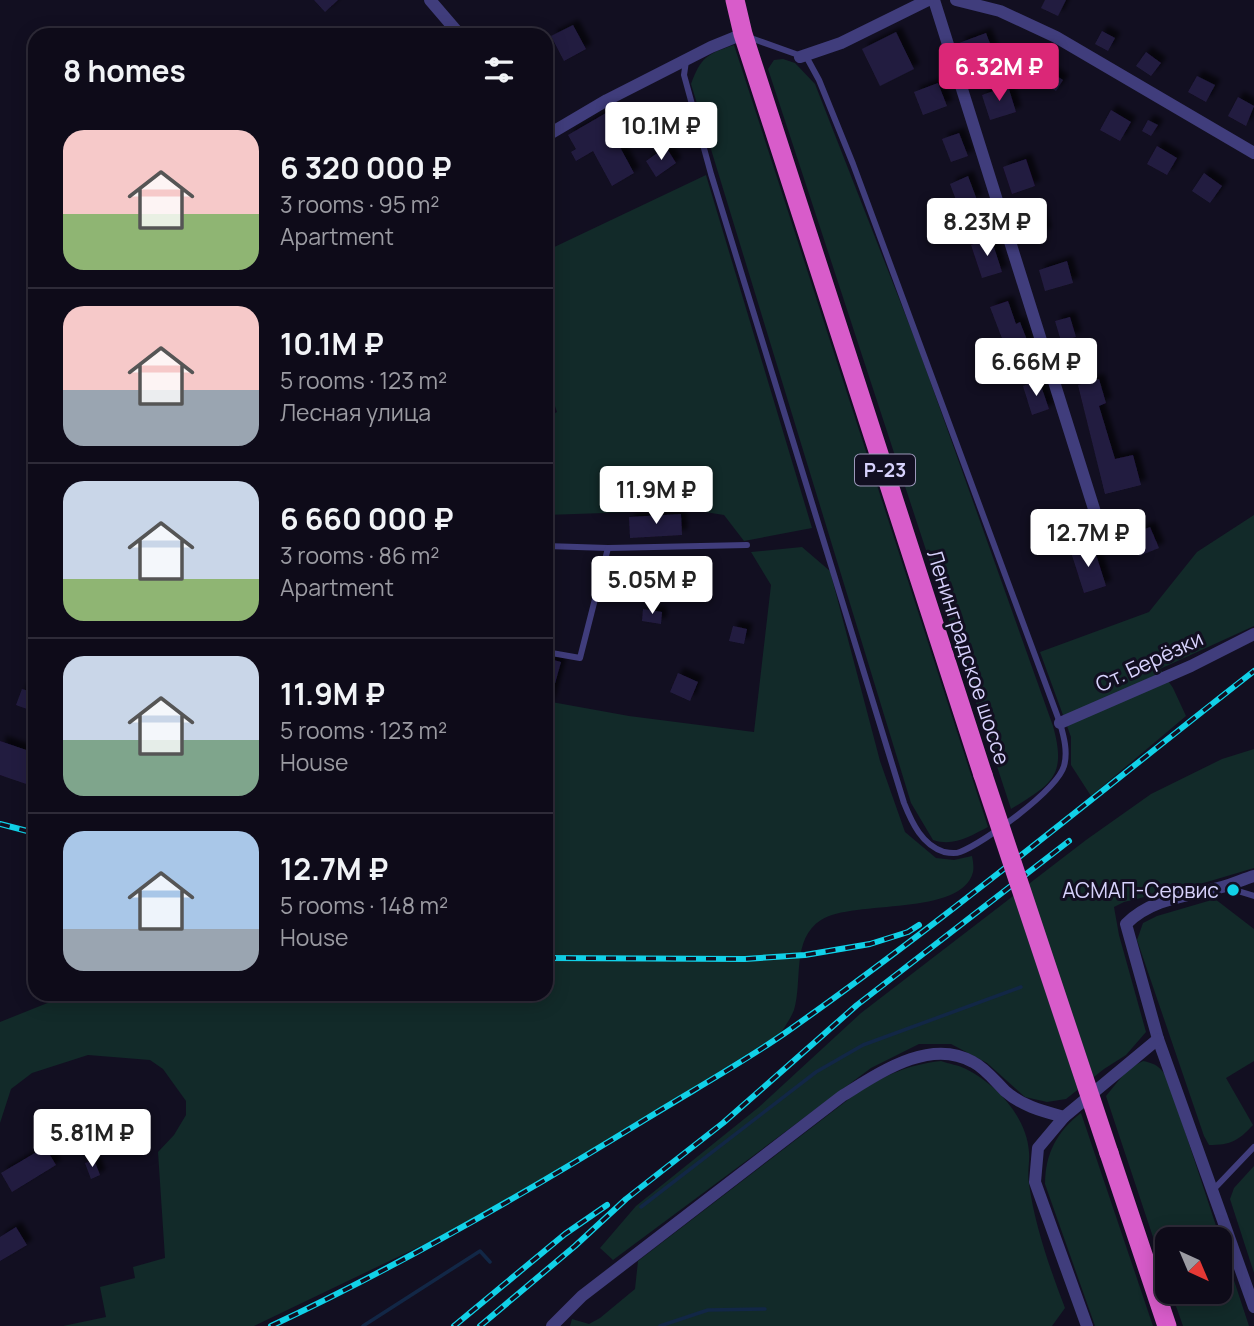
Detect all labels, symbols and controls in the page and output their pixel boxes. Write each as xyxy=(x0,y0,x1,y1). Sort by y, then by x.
pin: 6.32M ₽ xyxy=(934,43,1064,103)
text: 8 homes xyxy=(63,50,186,91)
text: 6.32M ₽ xyxy=(955,50,1043,82)
icon: filters xyxy=(480,51,518,89)
pin: 10.1M ₽ xyxy=(596,102,726,162)
text: 10.1M ₽ xyxy=(621,109,701,141)
text: 6 320 000 ₽ xyxy=(280,147,451,188)
icon: home xyxy=(119,158,203,242)
text: 3 rooms · 95 m² xyxy=(280,188,439,220)
pin: 8.23M ₽ xyxy=(922,198,1052,258)
text: 8.23M ₽ xyxy=(943,205,1031,237)
text: Apartment xyxy=(280,220,394,252)
text: 10.1M ₽ xyxy=(280,323,384,364)
icon: home xyxy=(119,334,203,418)
pin: 6.66M ₽ xyxy=(971,338,1101,398)
text: 6.66M ₽ xyxy=(991,345,1081,377)
text: 5 rooms · 123 m² xyxy=(280,364,447,396)
text: Лесная улица xyxy=(280,396,431,428)
road number: Р-23 xyxy=(855,454,915,485)
pin: 11.9M ₽ xyxy=(591,466,721,526)
text: 11.9M ₽ xyxy=(616,473,696,505)
text: 6 660 000 ₽ xyxy=(280,498,453,539)
icon: home xyxy=(119,509,203,593)
pin: 12.7M ₽ xyxy=(1023,510,1153,569)
text: 12.7M ₽ xyxy=(1046,516,1130,548)
text: 3 rooms · 86 m² xyxy=(280,539,440,571)
street label: Ленинградское шоссе xyxy=(921,546,1017,768)
pin: 5.05M ₽ xyxy=(587,556,717,616)
text: 5.05M ₽ xyxy=(607,563,697,595)
text: Apartment xyxy=(280,571,394,603)
street label: Ст. Берёзки xyxy=(1091,624,1207,698)
text: 11.9M ₽ xyxy=(280,673,385,714)
icon: home xyxy=(119,684,203,768)
text: 5 rooms · 123 m² xyxy=(280,714,447,746)
text: House xyxy=(280,746,349,778)
text: 12.7M ₽ xyxy=(280,848,388,889)
icon: home xyxy=(119,859,203,943)
place label: АСМАП-Сервис xyxy=(1062,876,1219,904)
marker: АСМАП-Сервис xyxy=(1225,882,1241,898)
text: 5 rooms · 148 m² xyxy=(280,889,448,921)
text: House xyxy=(280,921,349,953)
pin: 5.81M ₽ xyxy=(27,1110,157,1169)
text: 5.81M ₽ xyxy=(50,1116,134,1148)
north arrow xyxy=(1155,1227,1232,1304)
map controls xyxy=(1155,1227,1232,1304)

